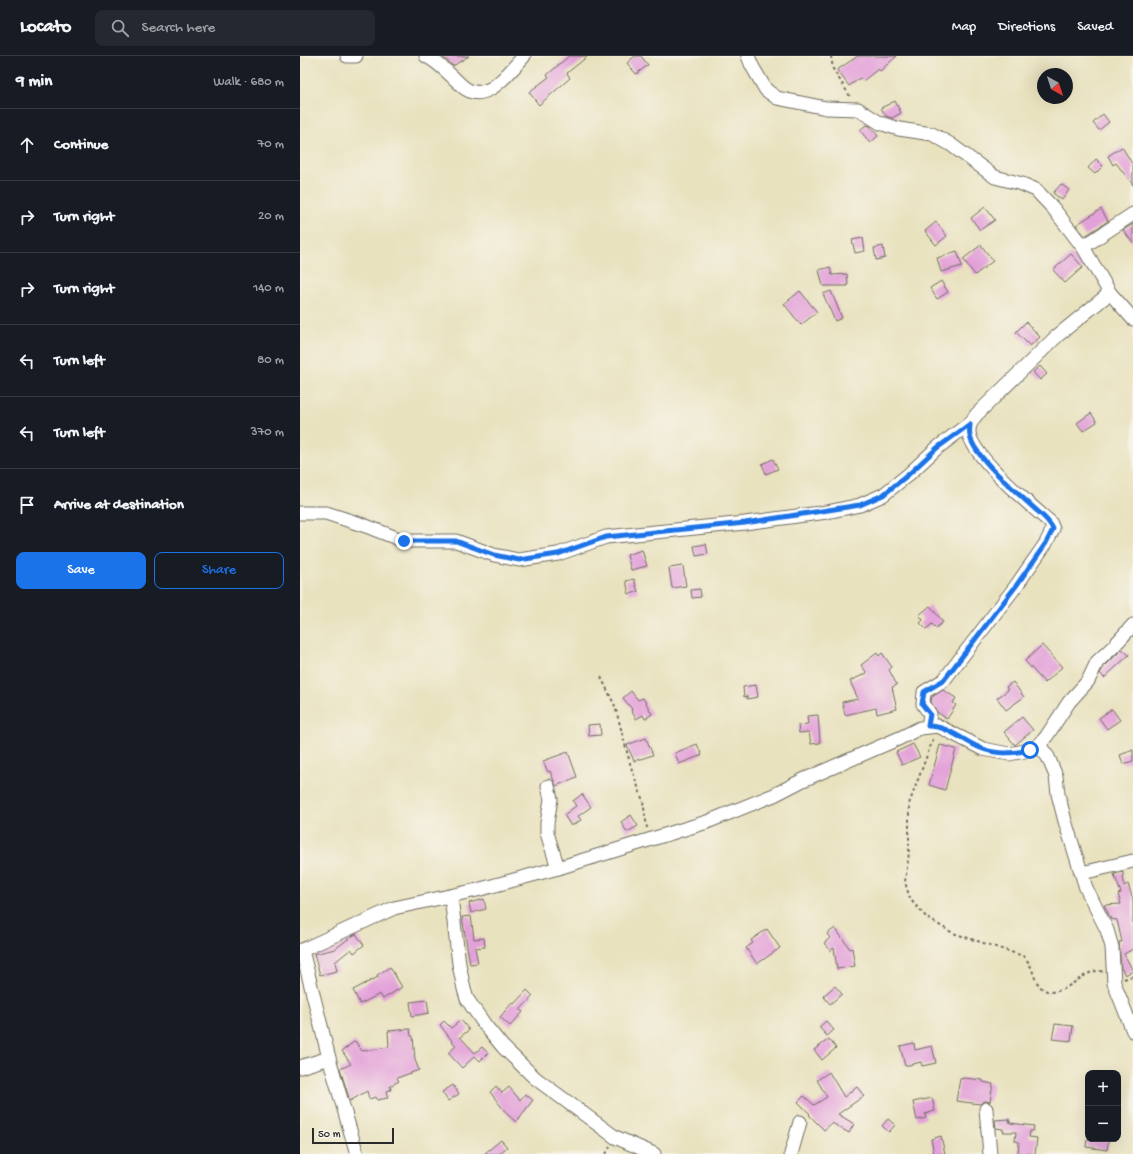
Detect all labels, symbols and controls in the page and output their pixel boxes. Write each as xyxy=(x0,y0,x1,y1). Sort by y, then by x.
search box xyxy=(95,10,375,46)
text: Locato xyxy=(20,16,71,39)
icon: search xyxy=(109,17,131,39)
text: Search here xyxy=(141,19,215,37)
text: Map xyxy=(952,19,976,36)
text: Directions xyxy=(998,19,1055,36)
text: Saved xyxy=(1077,19,1113,36)
north arrow xyxy=(1037,68,1073,104)
text: 9 min xyxy=(16,72,52,92)
text: Walk · 680 m xyxy=(213,75,284,90)
icon: ahead xyxy=(16,134,38,156)
text: Continue xyxy=(54,136,108,154)
text: 70 m xyxy=(258,137,284,152)
icon: right xyxy=(16,206,38,228)
text: Turn right xyxy=(54,208,114,226)
text: 20 m xyxy=(258,209,284,224)
icon: right xyxy=(16,278,38,300)
text: Turn right xyxy=(54,280,114,298)
text: 140 m xyxy=(253,281,284,296)
icon: left xyxy=(16,350,38,372)
text: Turn left xyxy=(54,352,105,370)
text: 80 m xyxy=(257,353,284,368)
icon: left xyxy=(16,422,38,444)
text: Turn left xyxy=(54,424,105,442)
text: 370 m xyxy=(251,425,284,440)
icon: arrive xyxy=(16,494,38,516)
text: Arrive at destination xyxy=(54,496,184,514)
route end xyxy=(395,532,413,550)
button: Save xyxy=(16,552,146,589)
button: Share xyxy=(154,552,284,589)
route start xyxy=(1021,741,1039,759)
map controls xyxy=(1085,1070,1121,1142)
button: + xyxy=(1085,1070,1121,1106)
button: − xyxy=(1085,1106,1121,1142)
scale bar xyxy=(312,1126,394,1145)
text: 50 m xyxy=(318,1129,340,1141)

